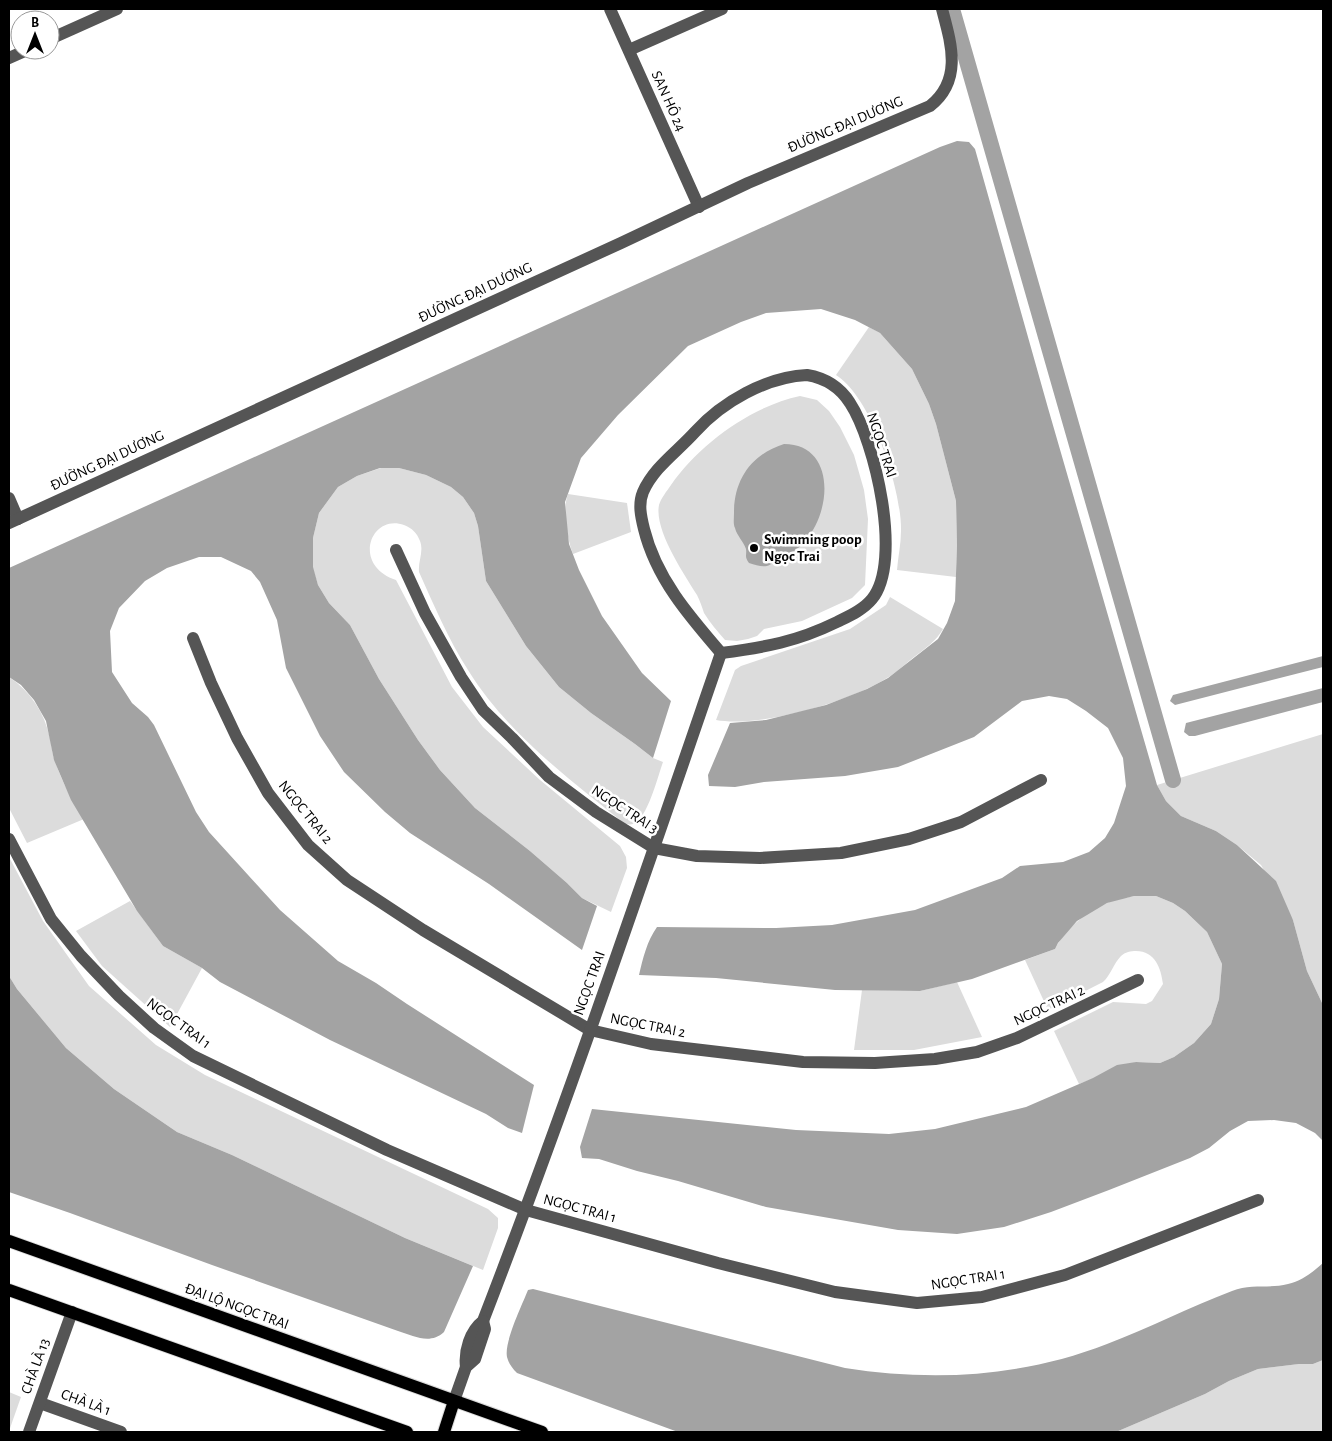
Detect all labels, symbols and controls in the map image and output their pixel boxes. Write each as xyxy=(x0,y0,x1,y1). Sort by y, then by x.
north arrow xyxy=(10,10,60,60)
text: B xyxy=(31,16,39,30)
street label: SAN HÔ 24 xyxy=(649,68,689,134)
street label: ĐƯỜNG ĐẠI DƯƠNG xyxy=(784,92,905,156)
street label: ĐƯỜNG ĐẠI DƯƠNG xyxy=(415,258,535,325)
street label: NGỌC TRAI xyxy=(864,411,899,479)
street label: ĐƯỜNG ĐẠI DƯƠNG xyxy=(47,426,167,493)
place label: Swimming poop Ngọc Trai xyxy=(764,532,862,564)
marker: Swimming poop Ngọc Trai xyxy=(748,542,760,554)
street label: NGỌC TRAI 2 xyxy=(276,778,336,847)
street label: NGỌC TRAI 3 xyxy=(589,782,661,836)
street label: NGỌC TRAI xyxy=(571,949,608,1017)
street label: NGỌC TRAI 2 xyxy=(1011,982,1087,1028)
street label: NGỌC TRAI 1 xyxy=(144,995,213,1051)
street label: NGỌC TRAI 2 xyxy=(609,1011,687,1040)
street label: NGỌC TRAI 1 xyxy=(542,1192,618,1225)
street label: NGỌC TRAI 1 xyxy=(930,1266,1006,1293)
street label: ĐẠI LỘ NGỌC TRAI xyxy=(183,1280,291,1332)
street label: CHÀ LÀ 13 xyxy=(17,1336,52,1396)
street label: CHÀ LÀ 1 xyxy=(59,1385,113,1418)

